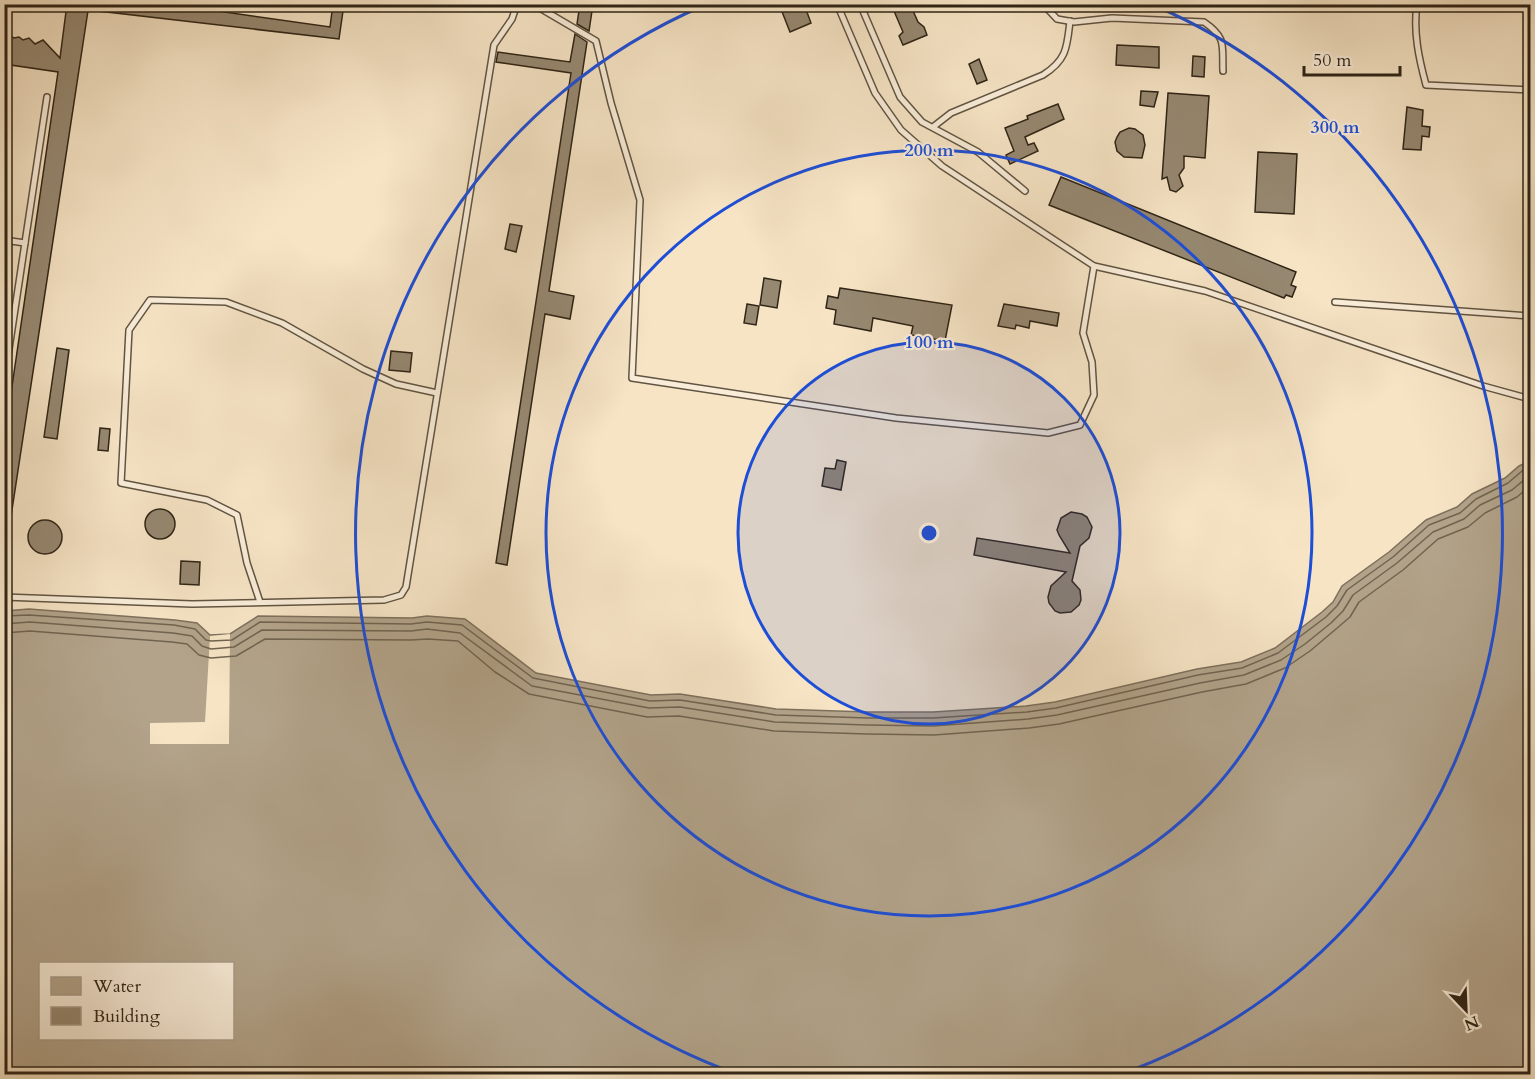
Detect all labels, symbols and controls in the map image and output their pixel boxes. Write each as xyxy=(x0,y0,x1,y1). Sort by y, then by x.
scale bar xyxy=(1304,39,1400,77)
text: 50 m xyxy=(1313,48,1352,73)
text: 300 m xyxy=(1310,115,1360,140)
text: 200 m xyxy=(904,138,954,163)
text: 100 m xyxy=(904,330,954,355)
centre of rings xyxy=(919,523,939,543)
legend xyxy=(39,962,234,1040)
text: Water xyxy=(92,974,142,999)
north arrow xyxy=(1436,980,1496,1040)
text: Building xyxy=(93,1004,161,1029)
text: N xyxy=(1461,1010,1482,1036)

